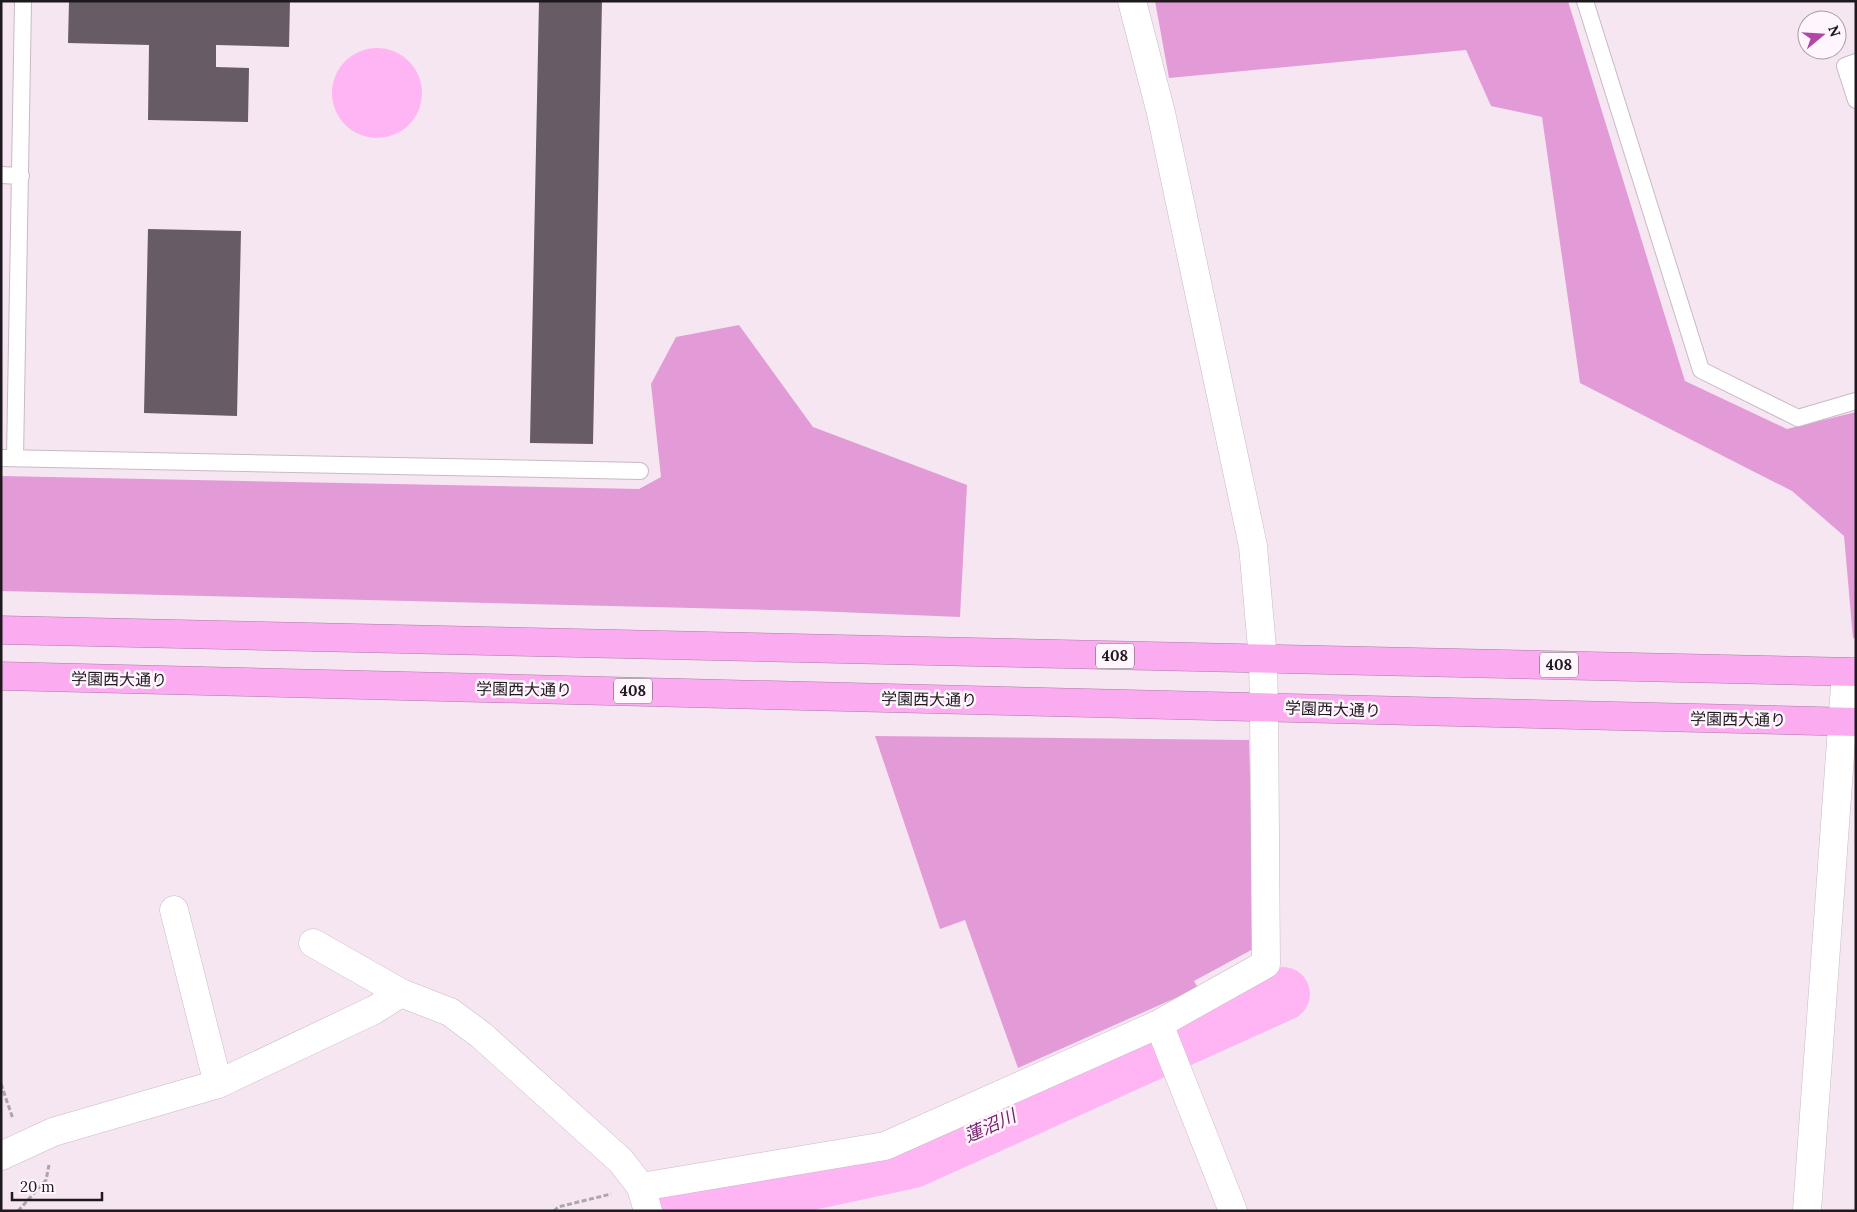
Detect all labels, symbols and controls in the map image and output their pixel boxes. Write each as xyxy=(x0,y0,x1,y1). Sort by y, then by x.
north arrow xyxy=(1797,10,1847,60)
text: N xyxy=(1824,23,1845,39)
road number: 408 xyxy=(1096,644,1134,668)
road number: 408 xyxy=(1540,652,1578,678)
street label: 学園西大通り xyxy=(71,668,167,690)
street label: 学園西大通り xyxy=(476,678,572,700)
road number: 408 xyxy=(614,678,652,704)
street label: 学園西大通り xyxy=(881,688,977,710)
street label: 学園西大通り xyxy=(1285,697,1381,721)
street label: 学園西大通り xyxy=(1690,708,1786,730)
water label: 蓮沼川 xyxy=(960,1103,1021,1147)
scale bar xyxy=(12,1170,102,1202)
text: 20 m xyxy=(20,1177,55,1196)

